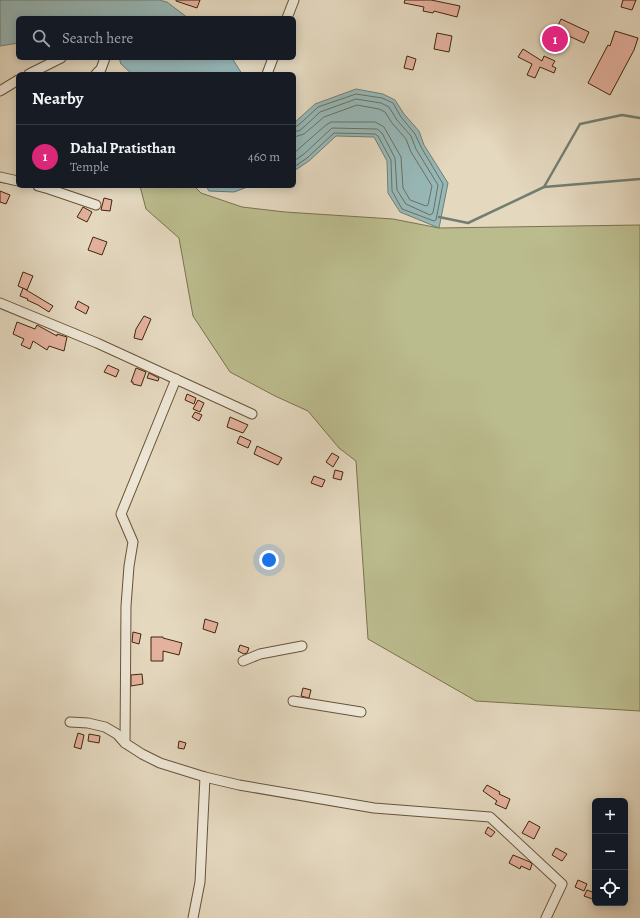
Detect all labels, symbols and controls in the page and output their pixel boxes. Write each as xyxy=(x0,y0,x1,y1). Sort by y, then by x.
search box xyxy=(16,16,296,60)
pin: 1 xyxy=(542,24,568,54)
icon: search xyxy=(30,27,52,49)
text: Search here xyxy=(62,28,133,48)
text: Nearby xyxy=(32,87,83,110)
text: Dahal Pratisthan xyxy=(70,138,176,158)
text: 1 xyxy=(43,148,47,165)
text: 460 m xyxy=(248,148,280,165)
text: Temple xyxy=(70,158,109,175)
your location xyxy=(259,550,279,570)
map controls xyxy=(592,798,628,906)
button: + xyxy=(592,798,628,834)
button: − xyxy=(592,834,628,870)
button: locate xyxy=(592,870,628,906)

